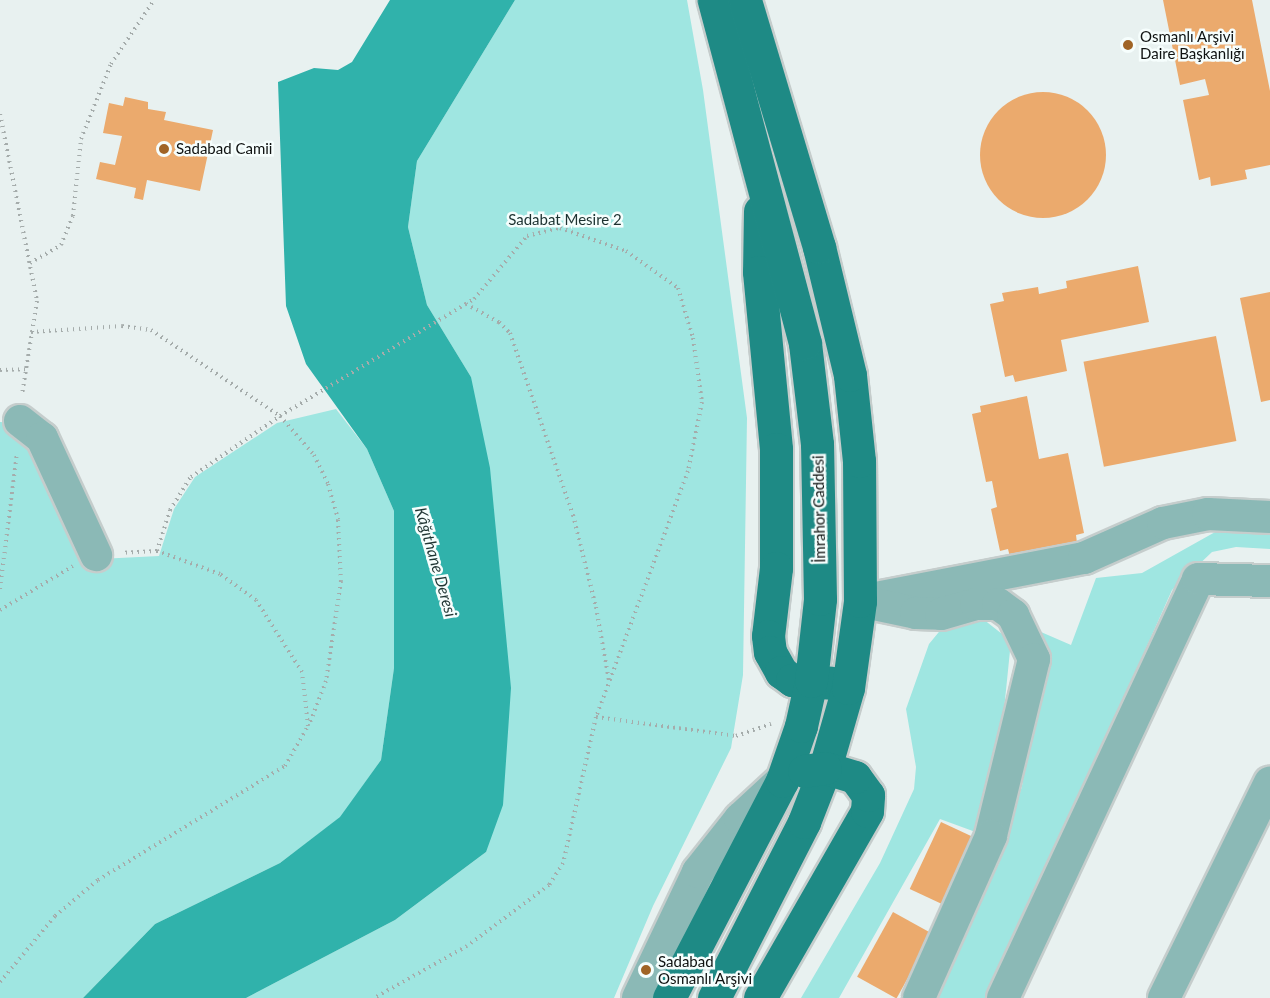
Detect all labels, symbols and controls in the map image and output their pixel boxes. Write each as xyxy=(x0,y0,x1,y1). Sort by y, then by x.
place label: Osmanlı Arşivi Daire Başkanlığı xyxy=(1140,27,1245,62)
marker: Osmanlı Arşivi Daire Başkanlığı xyxy=(1121,38,1135,52)
place label: Sadabad Camii xyxy=(176,140,272,158)
marker: Sadabad Camii xyxy=(157,142,171,156)
park label: Sadabat Mesire 2 xyxy=(508,211,622,229)
street label: İmrahor Caddesi xyxy=(809,455,829,563)
water label: Kâğıthane Deresi xyxy=(411,505,461,619)
place label: Sadabad Osmanlı Arşivi xyxy=(658,952,753,987)
marker: Sadabad Osmanlı Arşivi xyxy=(639,963,653,977)

